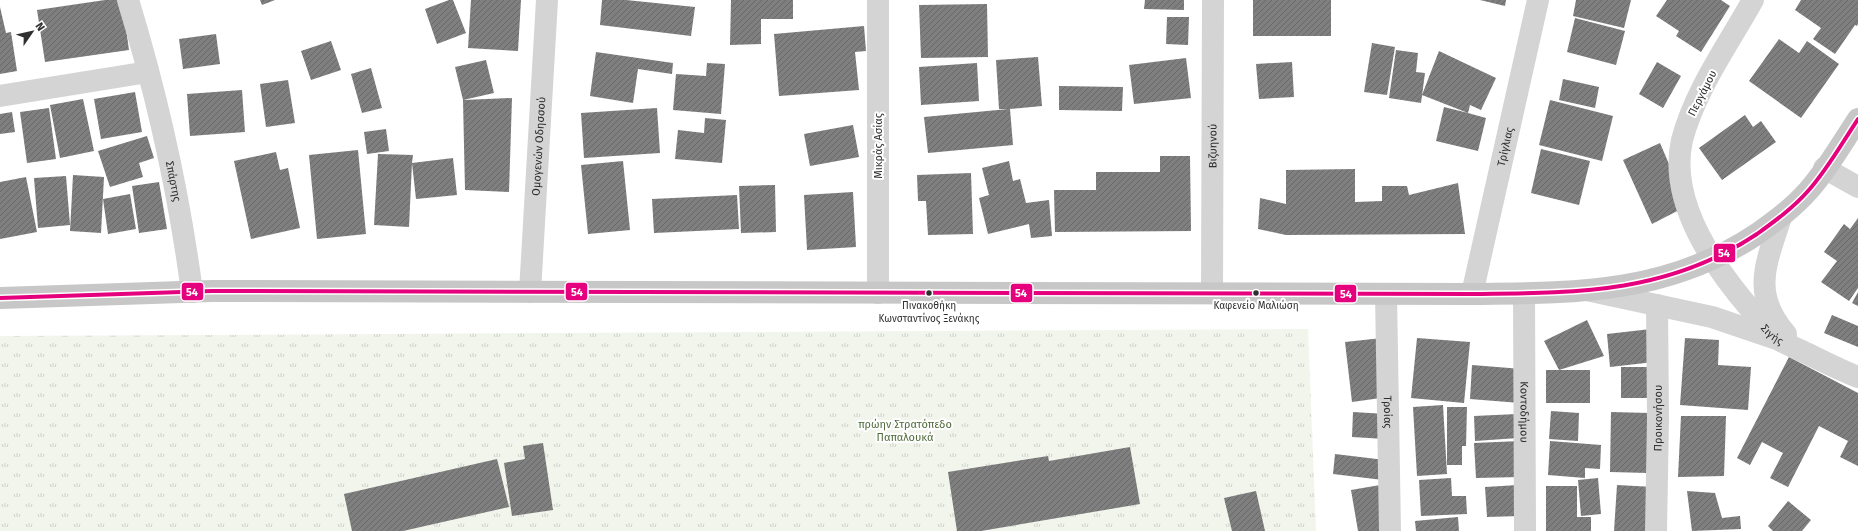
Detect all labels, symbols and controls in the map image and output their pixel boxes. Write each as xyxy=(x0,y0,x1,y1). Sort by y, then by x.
north arrow xyxy=(12,12,52,52)
text: N xyxy=(32,20,47,33)
street label: Περγάμου xyxy=(1685,68,1720,118)
street label: Ομογενών Οδησσού xyxy=(530,96,548,196)
street label: Μικράς Ασίας xyxy=(872,113,885,179)
street label: Βιζυηνού xyxy=(1206,124,1220,168)
street label: Τρίγλιας xyxy=(1495,126,1516,168)
street label: Σπάρτης xyxy=(163,160,183,203)
line badge: 54 xyxy=(1713,243,1736,263)
text: 54 xyxy=(1718,247,1730,260)
line badge: 54 xyxy=(181,282,204,301)
line badge: 54 xyxy=(565,282,588,301)
line badge: 54 xyxy=(1010,283,1033,303)
line badge: 54 xyxy=(1334,284,1357,303)
text: 54 xyxy=(186,286,198,299)
text: 54 xyxy=(571,286,583,299)
text: 54 xyxy=(1015,287,1027,300)
marker: Πινακοθήκη Κωνσταντίνος Ξενάκης xyxy=(924,288,934,298)
marker: Καφενείο Μαλιώση xyxy=(1251,288,1261,298)
text: 54 xyxy=(1340,288,1352,301)
place label: Καφενείο Μαλιώση xyxy=(1213,299,1299,312)
place label: Πινακοθήκη Κωνσταντίνος Ξενάκης xyxy=(879,300,980,325)
street label: Σιγής xyxy=(1758,322,1785,348)
street label: Κοντοδήμου xyxy=(1517,381,1531,443)
street label: Προικονήσου xyxy=(1651,385,1665,451)
street label: Τροίας xyxy=(1381,396,1394,428)
park label: πρώην Στρατόπεδο Παπαλουκά xyxy=(858,418,952,444)

